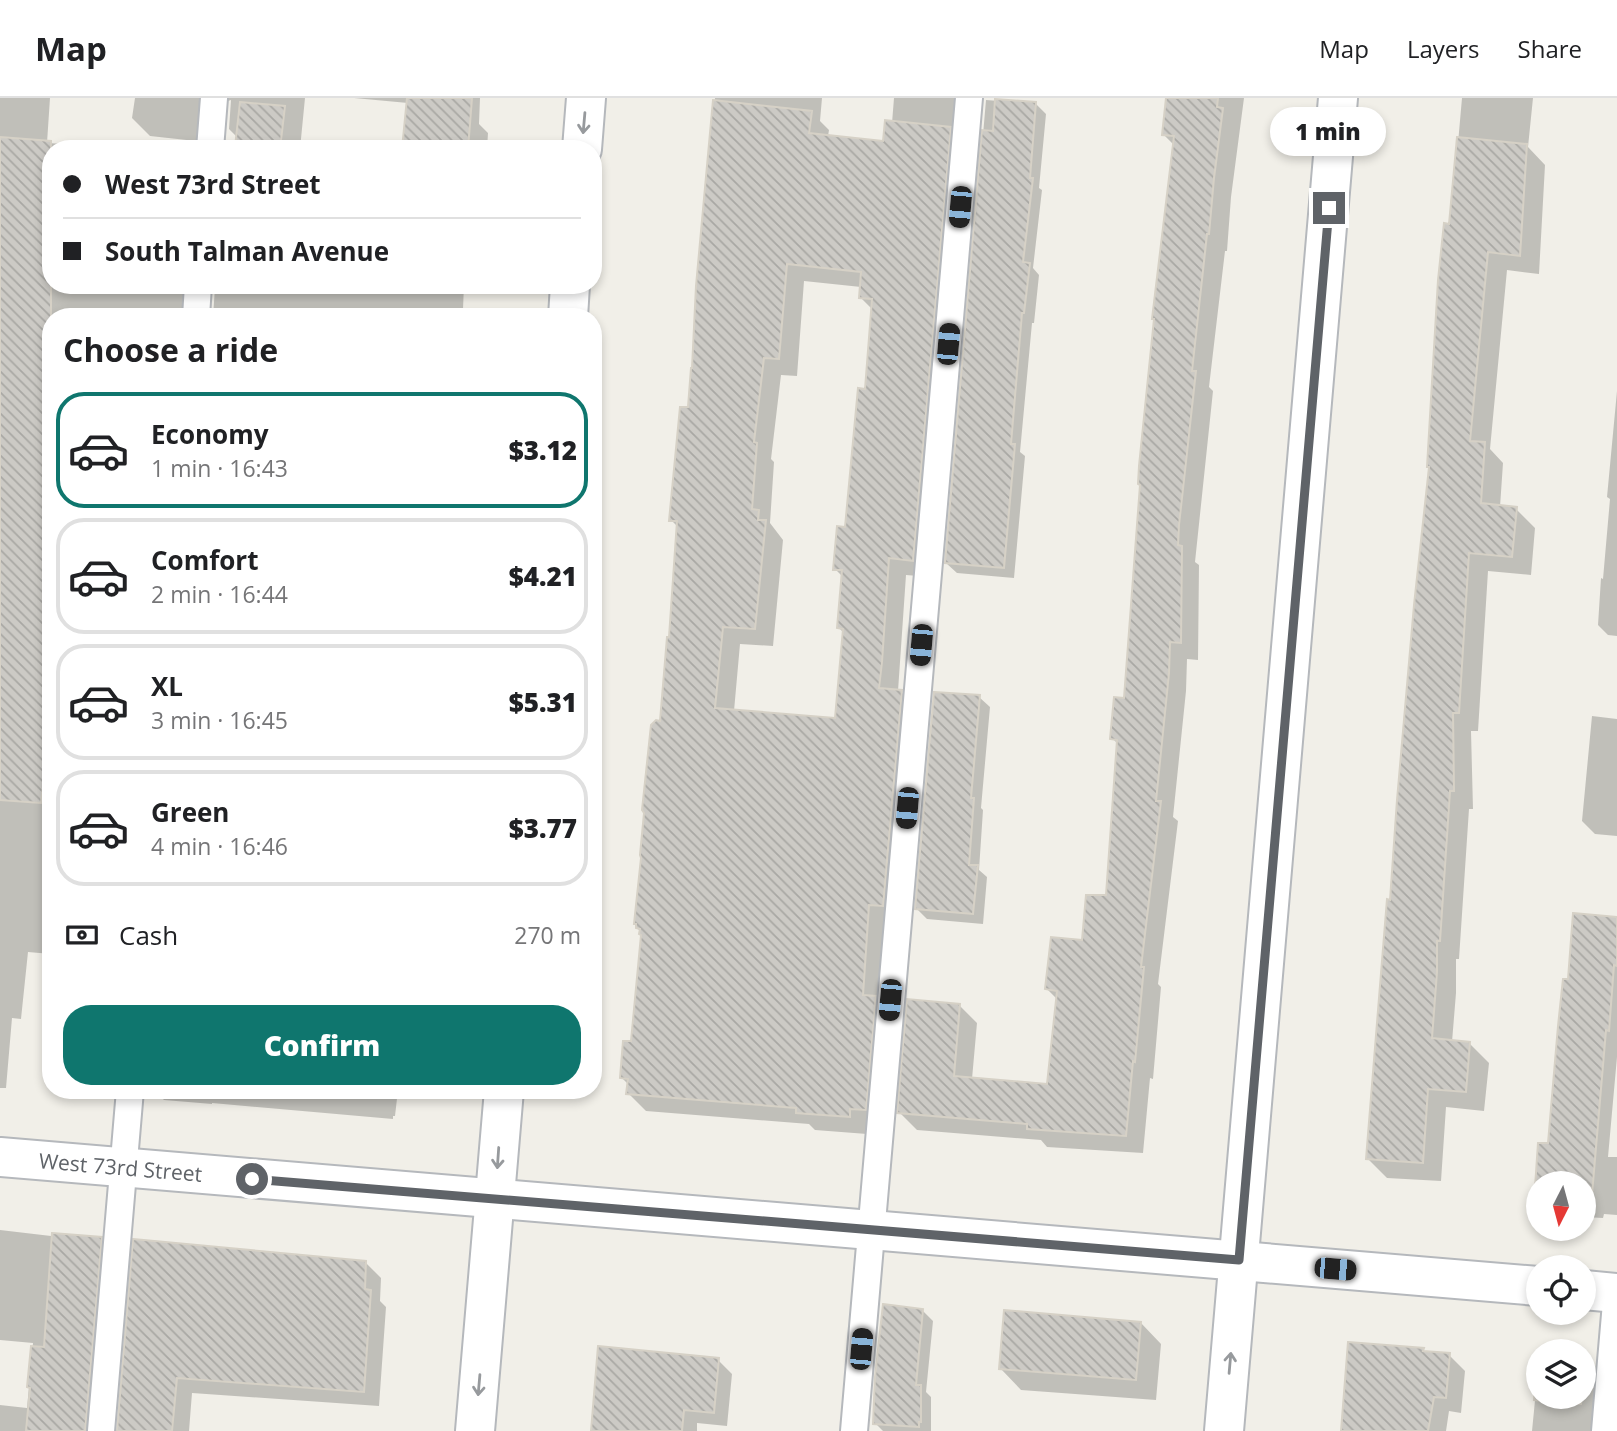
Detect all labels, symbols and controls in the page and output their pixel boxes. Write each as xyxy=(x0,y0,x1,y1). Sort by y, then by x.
text: Map xyxy=(35,26,107,71)
text: Map xyxy=(1319,32,1369,65)
text: Layers xyxy=(1407,32,1480,65)
text: Share xyxy=(1518,32,1582,65)
callout: 1 min xyxy=(1271,106,1387,155)
one-way arrow xyxy=(577,112,590,134)
text: 1 min xyxy=(1295,115,1361,147)
text: West 73rd Street xyxy=(105,166,321,202)
car xyxy=(948,185,973,229)
route end xyxy=(1313,192,1345,224)
text: South Talman Avenue xyxy=(105,233,389,269)
car xyxy=(936,322,961,366)
text: Choose a ride xyxy=(63,328,278,371)
text: Economy xyxy=(151,416,269,452)
icon: car xyxy=(67,419,130,482)
text: $3.12 xyxy=(509,432,577,468)
text: 1 min · 16:43 xyxy=(151,452,288,484)
text: Comfort xyxy=(151,542,258,578)
icon: car xyxy=(67,545,130,608)
text: $4.21 xyxy=(509,558,577,594)
text: 2 min · 16:44 xyxy=(151,578,288,610)
car xyxy=(909,623,934,667)
text: XL xyxy=(151,668,183,704)
icon: car xyxy=(67,671,130,734)
text: $5.31 xyxy=(509,684,577,720)
text: 3 min · 16:45 xyxy=(151,704,288,736)
car xyxy=(895,786,920,830)
text: Green xyxy=(151,794,229,830)
icon: car xyxy=(67,797,130,860)
text: $3.77 xyxy=(509,810,577,846)
text: 4 min · 16:46 xyxy=(151,830,288,862)
icon: cash xyxy=(63,916,101,954)
text: Cash xyxy=(119,917,178,953)
text: 270 m xyxy=(514,919,581,951)
car xyxy=(878,978,903,1022)
button: Confirm xyxy=(63,1005,581,1085)
street label: West 73rd Street xyxy=(38,1146,203,1188)
one-way arrow xyxy=(491,1146,504,1169)
route start xyxy=(236,1163,268,1195)
north arrow xyxy=(1526,1171,1596,1241)
map controls xyxy=(1526,1171,1596,1409)
button: locate xyxy=(1526,1255,1596,1325)
car xyxy=(1314,1257,1357,1281)
car xyxy=(849,1327,874,1371)
button: layers xyxy=(1526,1339,1596,1409)
one-way arrow xyxy=(1224,1352,1237,1375)
one-way arrow xyxy=(472,1373,485,1396)

